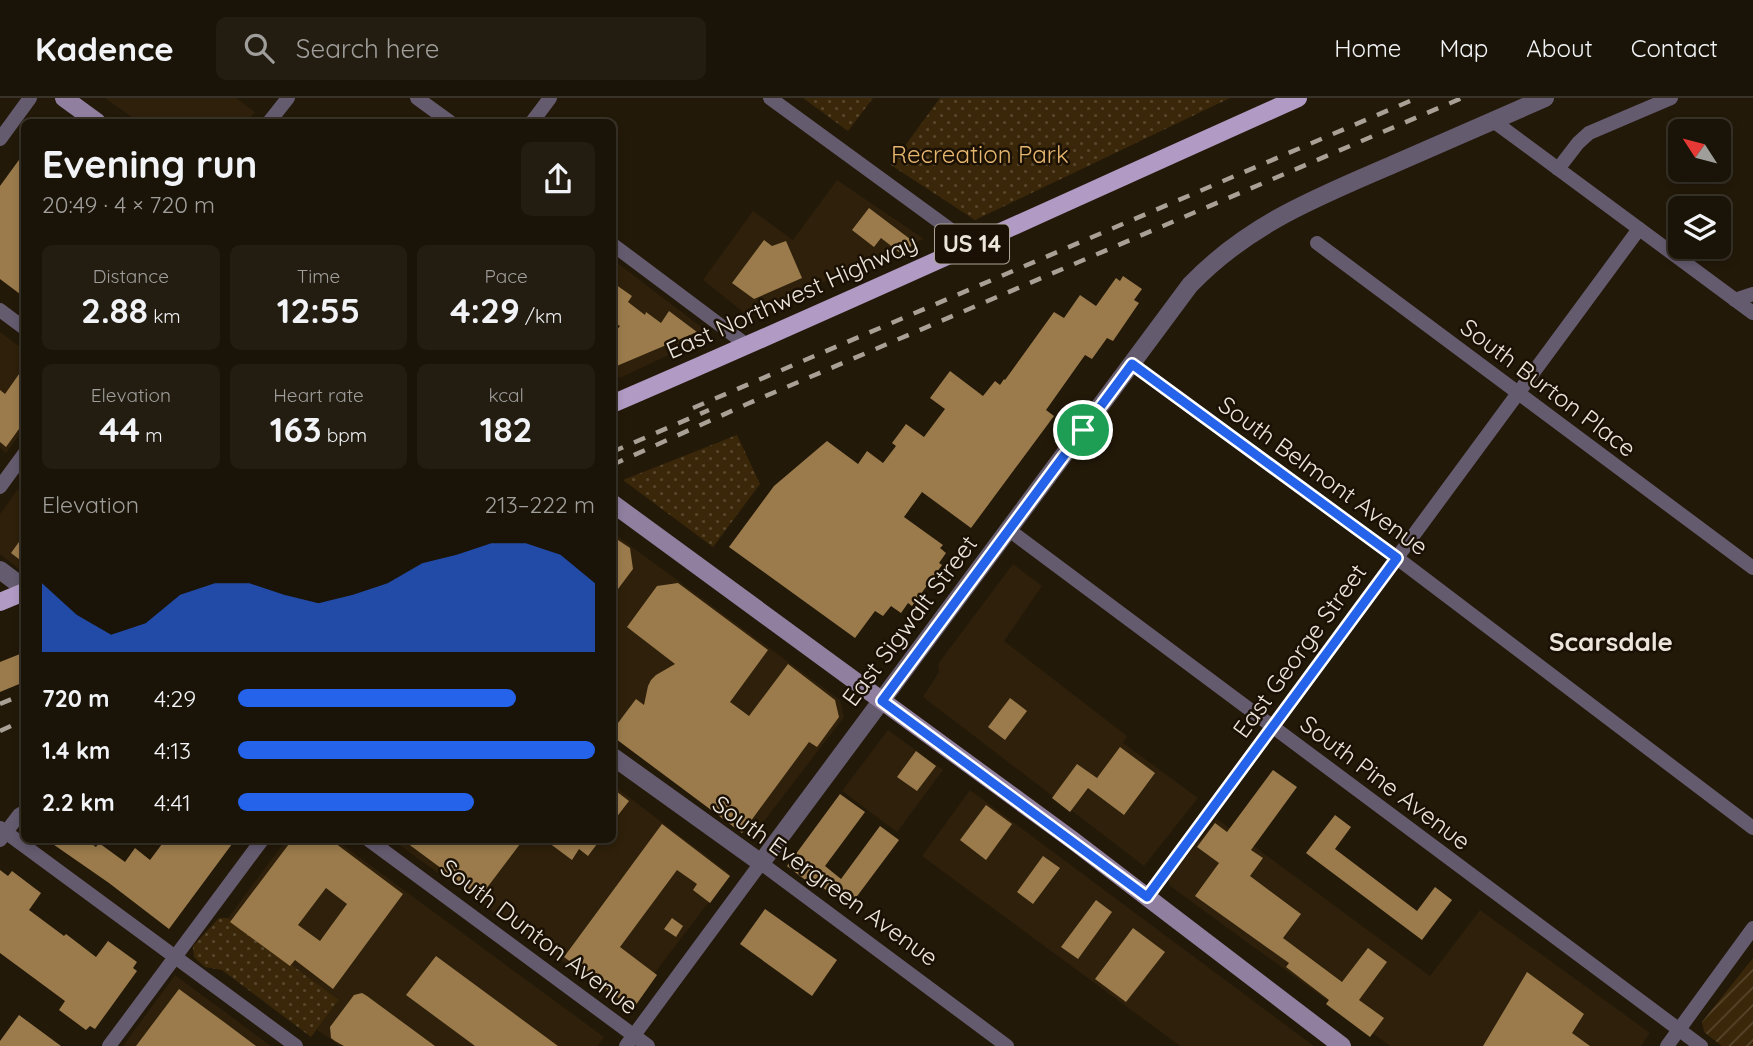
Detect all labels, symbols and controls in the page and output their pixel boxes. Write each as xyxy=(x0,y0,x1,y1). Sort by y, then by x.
search box xyxy=(216,17,706,80)
text: Kadence xyxy=(35,28,174,69)
icon: search xyxy=(240,29,278,67)
text: Search here xyxy=(296,32,439,65)
text: Home xyxy=(1334,33,1401,63)
text: Map xyxy=(1439,33,1488,63)
text: About xyxy=(1526,33,1593,63)
text: Contact xyxy=(1631,33,1718,63)
north arrow xyxy=(1668,119,1731,182)
map controls xyxy=(1668,119,1731,259)
park label: Recreation Park xyxy=(891,139,1069,169)
text: Evening run xyxy=(42,140,257,188)
button: share xyxy=(521,142,595,216)
text: 20:49 · 4 × 720 m xyxy=(42,190,215,219)
button: layers xyxy=(1668,196,1731,259)
road number: US 14 xyxy=(935,225,1009,264)
street label: East Northwest Highway xyxy=(661,227,922,365)
text: Distance xyxy=(93,264,169,288)
text: Time xyxy=(297,264,340,288)
text: Pace xyxy=(485,264,528,288)
text: 2.88 xyxy=(81,288,148,332)
text: 12:55 xyxy=(277,288,360,332)
text: 4:29 xyxy=(450,288,520,332)
text: km xyxy=(148,304,181,328)
text: /km xyxy=(520,304,562,328)
street label: South Burton Place xyxy=(1455,311,1642,463)
text: Elevation xyxy=(91,383,171,407)
text: Heart rate xyxy=(273,383,364,407)
text: kcal xyxy=(488,383,524,407)
street label: South Belmont Avenue xyxy=(1213,389,1434,561)
pin xyxy=(1053,400,1113,460)
text: 44 xyxy=(99,407,140,451)
text: 163 xyxy=(270,407,322,451)
text: 182 xyxy=(480,407,533,451)
icon: arrive xyxy=(1064,411,1102,449)
text: m xyxy=(140,423,163,447)
text: bpm xyxy=(322,423,367,447)
text: Elevation xyxy=(42,490,139,519)
text: 213–222 m xyxy=(484,490,595,519)
street label: East Sigwalt Street xyxy=(835,529,983,712)
street label: East George Street xyxy=(1226,557,1372,743)
district label: Scarsdale xyxy=(1549,625,1673,658)
text: 720 m xyxy=(42,684,109,713)
text: 4:29 xyxy=(154,684,196,713)
street label: South Pine Avenue xyxy=(1295,708,1477,856)
text: 1.4 km xyxy=(42,736,110,765)
text: 4:13 xyxy=(154,736,191,765)
text: 2.2 km xyxy=(42,788,115,817)
text: 4:41 xyxy=(154,788,191,817)
street label: South Evergreen Avenue xyxy=(707,788,944,972)
street label: South Dunton Avenue xyxy=(435,852,644,1020)

